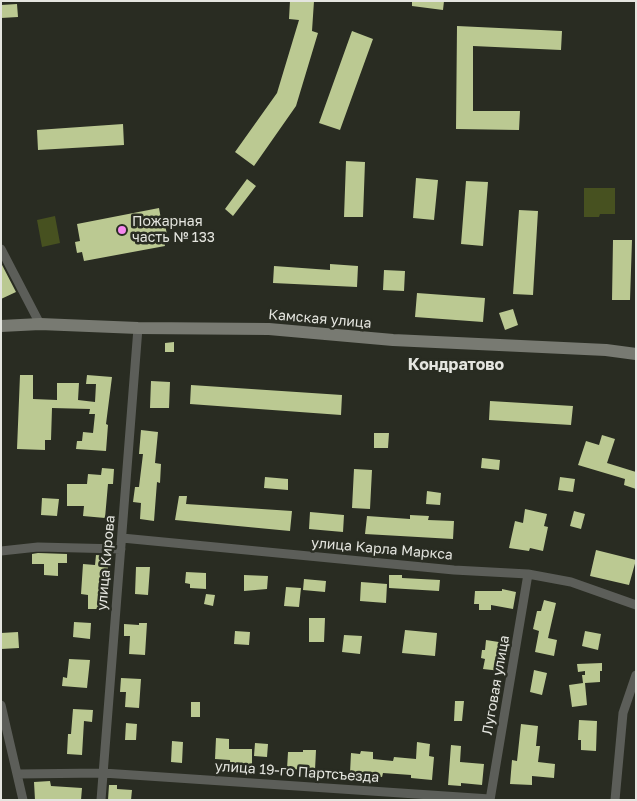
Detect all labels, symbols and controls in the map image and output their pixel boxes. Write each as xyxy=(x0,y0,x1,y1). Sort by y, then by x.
place label: Пожарная часть № 133 xyxy=(132,214,215,246)
marker: Пожарная часть № 133 xyxy=(116,224,128,236)
street label: Камская улица xyxy=(268,306,372,332)
district label: Кондратово xyxy=(408,355,504,375)
street label: улица Кирова xyxy=(93,515,119,611)
street label: улица Карла Маркса xyxy=(311,534,453,564)
street label: Луговая улица xyxy=(479,634,513,736)
street label: улица 19-го Партсъезда xyxy=(214,758,380,786)

